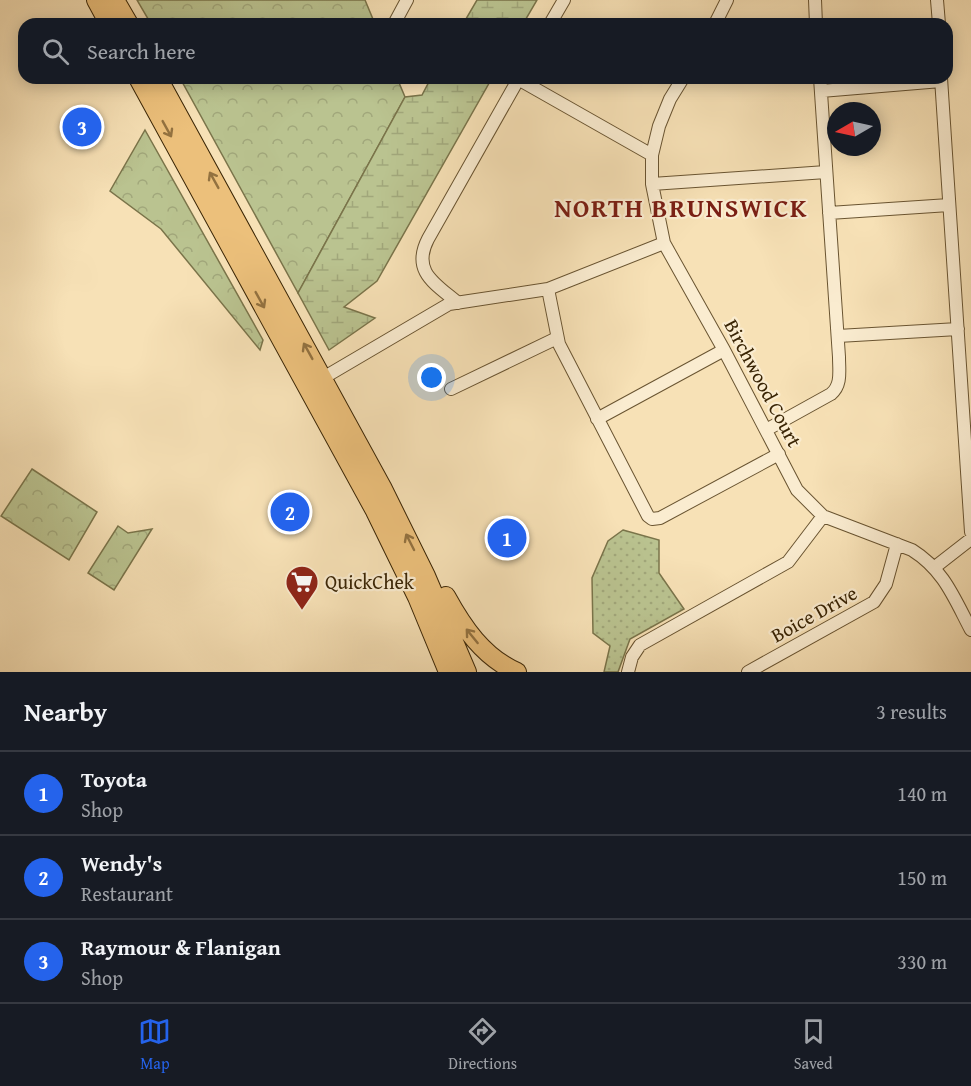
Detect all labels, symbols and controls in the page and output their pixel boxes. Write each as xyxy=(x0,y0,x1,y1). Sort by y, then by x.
search box xyxy=(18,18,953,84)
icon: search xyxy=(39,35,72,68)
text: Search here xyxy=(87,35,196,67)
north arrow xyxy=(827,102,881,156)
pin: 3 xyxy=(62,104,101,150)
one-way arrow xyxy=(161,120,173,137)
one-way arrow xyxy=(208,172,220,189)
district label: NORTH BRUNSWICK xyxy=(554,188,808,227)
one-way arrow xyxy=(255,291,267,308)
street label: Birchwood Court xyxy=(717,314,809,452)
one-way arrow xyxy=(302,343,314,360)
your location xyxy=(417,363,446,392)
pin: 2 xyxy=(270,490,310,534)
pin: 1 xyxy=(488,516,526,560)
one-way arrow xyxy=(404,533,415,551)
supermarket icon: QuickChek xyxy=(284,564,320,611)
place label: QuickChek xyxy=(325,567,415,596)
street label: Boice Drive xyxy=(765,578,862,649)
one-way arrow xyxy=(465,628,478,644)
text: Nearby xyxy=(24,692,107,731)
text: 3 results xyxy=(876,697,947,726)
text: Toyota xyxy=(81,763,147,795)
text: 1 xyxy=(38,779,49,808)
text: 140 m xyxy=(897,779,947,808)
text: Shop xyxy=(81,795,123,824)
text: Wendy's xyxy=(81,847,162,879)
text: 2 xyxy=(38,863,49,892)
text: 150 m xyxy=(897,863,947,892)
text: Restaurant xyxy=(81,879,173,908)
text: Raymour & Flanigan xyxy=(81,931,281,963)
text: 3 xyxy=(38,947,49,976)
text: 330 m xyxy=(897,947,947,976)
text: Shop xyxy=(81,963,123,992)
tab: Map xyxy=(138,1015,171,1075)
tab: Directions xyxy=(448,1015,517,1075)
tab: Saved xyxy=(794,1015,833,1075)

